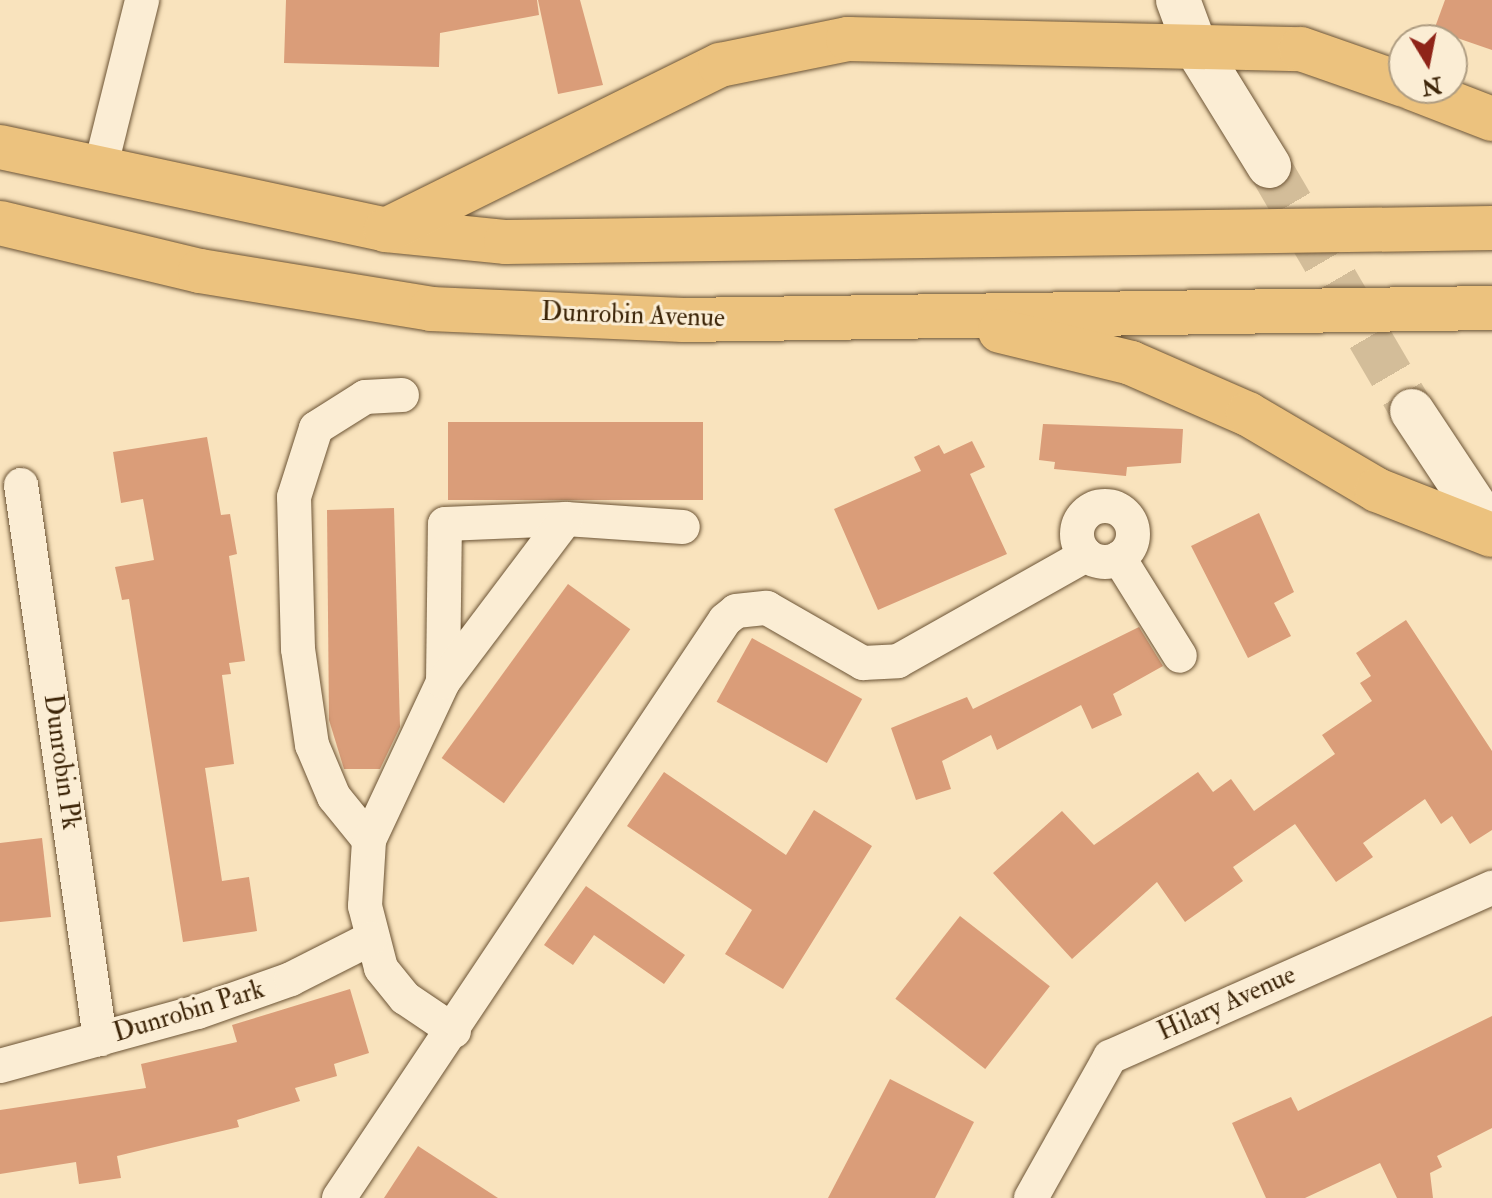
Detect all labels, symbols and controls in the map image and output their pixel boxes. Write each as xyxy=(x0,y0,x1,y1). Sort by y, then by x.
north arrow xyxy=(1388,24,1468,104)
text: N xyxy=(1420,70,1444,101)
street label: Dunrobin Avenue xyxy=(541,297,725,335)
street label: Dunrobin Pk xyxy=(36,692,86,832)
street label: Hilary Avenue xyxy=(1153,960,1301,1048)
street label: Dunrobin Park xyxy=(110,974,268,1050)

